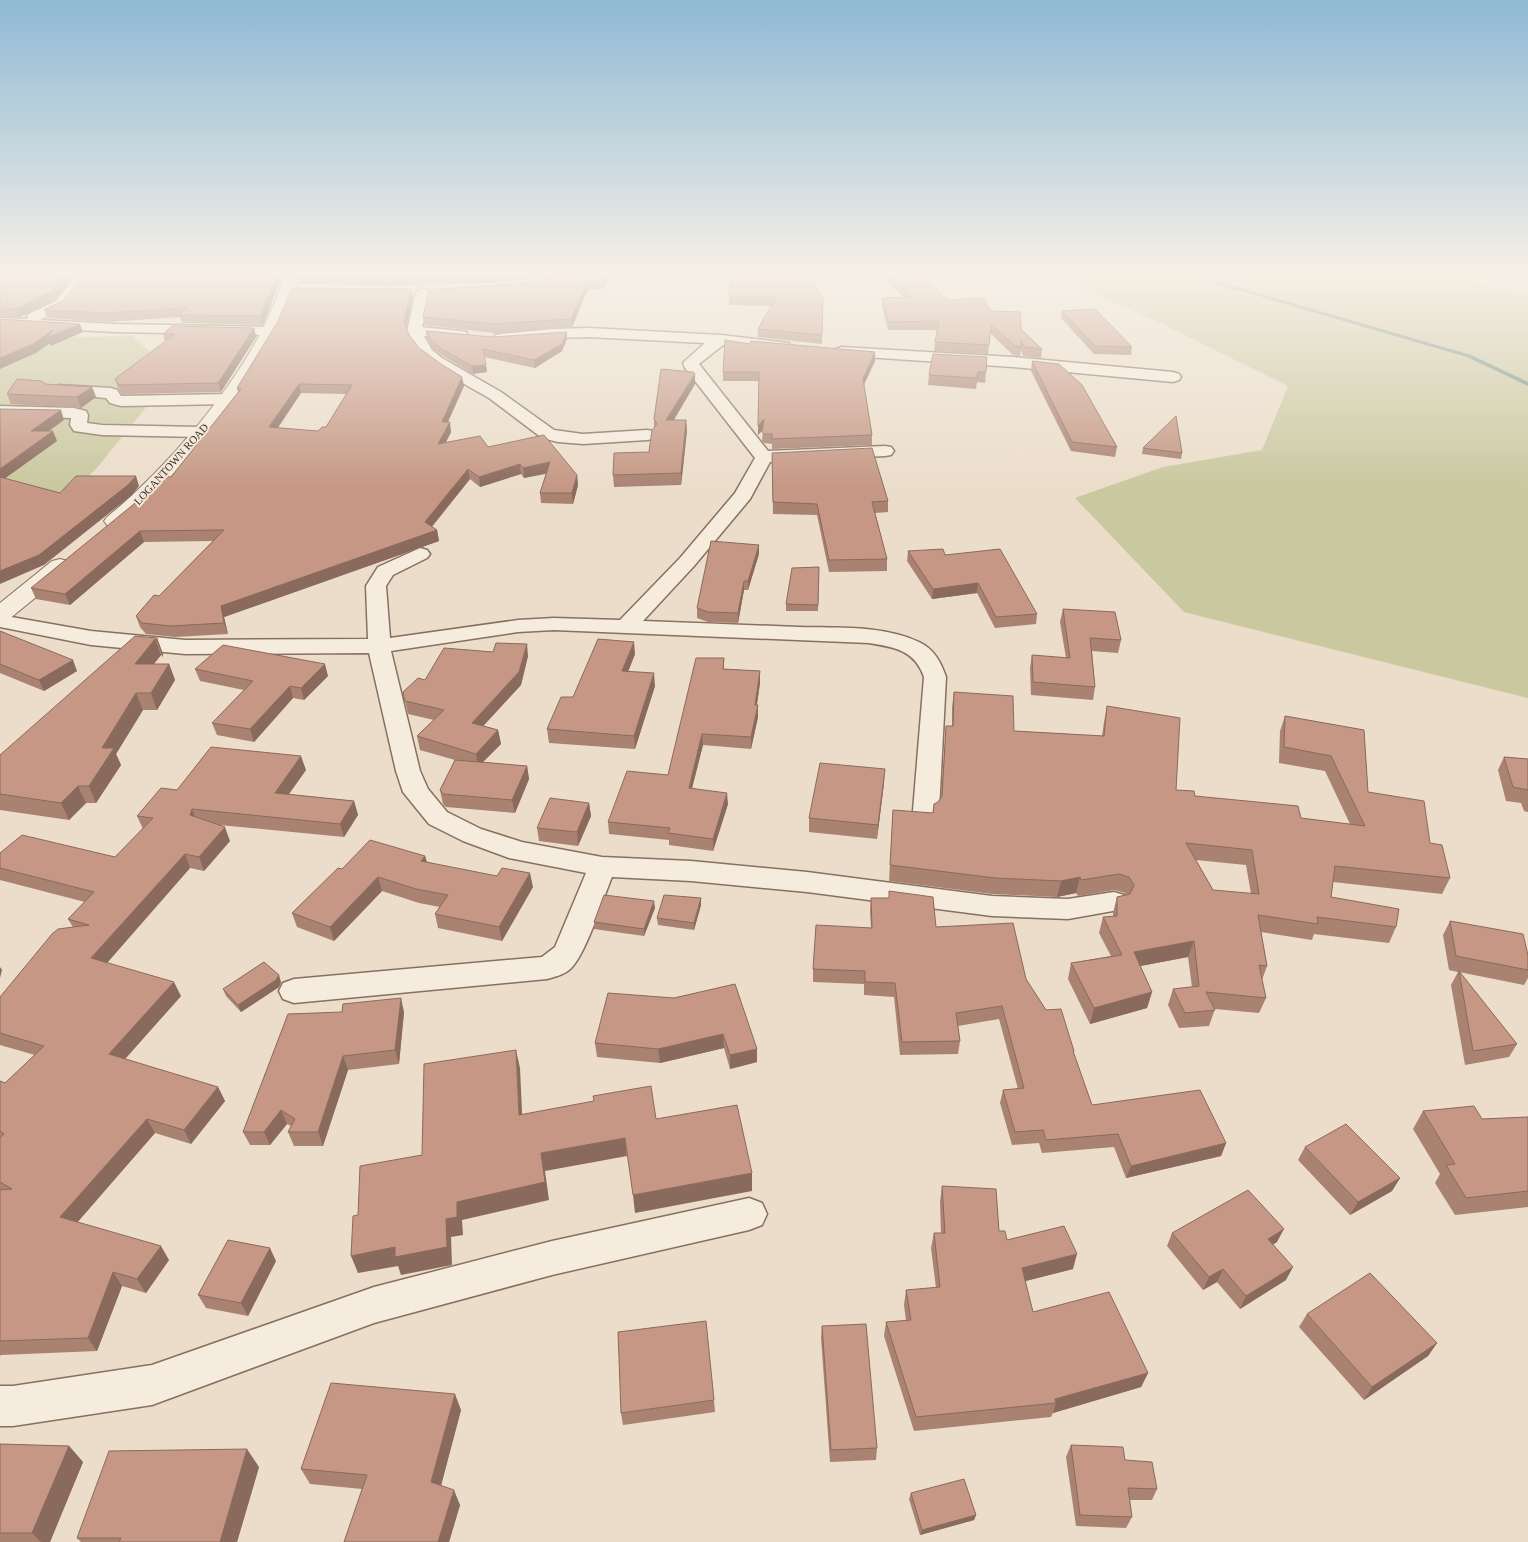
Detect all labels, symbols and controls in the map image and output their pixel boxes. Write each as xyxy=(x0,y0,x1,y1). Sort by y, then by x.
street label: LOGANTOWN ROAD xyxy=(131,421,211,507)

